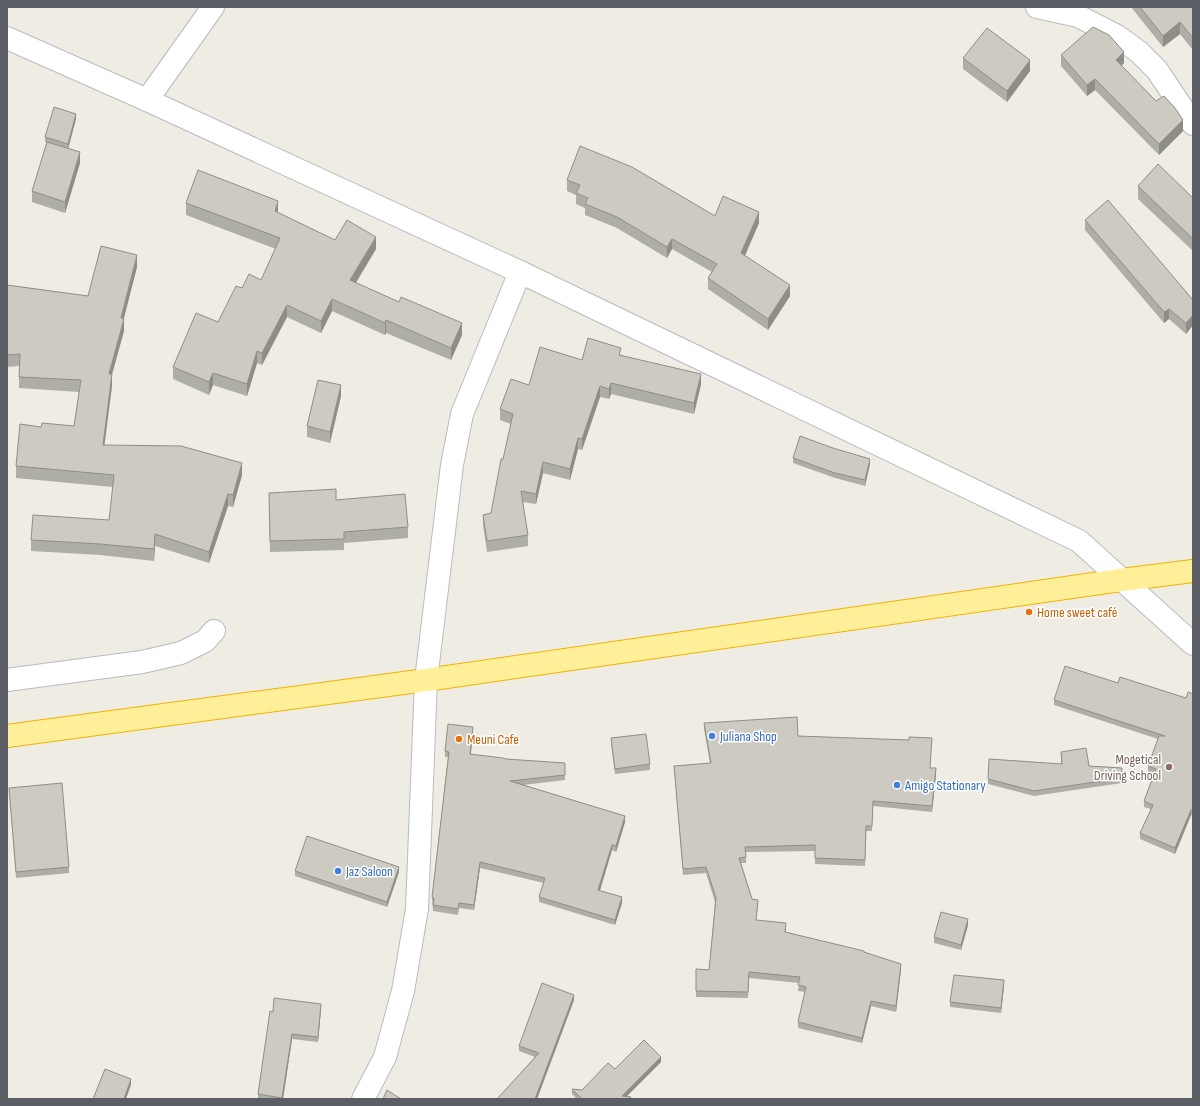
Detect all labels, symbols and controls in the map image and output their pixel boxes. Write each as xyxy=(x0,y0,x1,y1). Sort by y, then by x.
place label: Home sweet café xyxy=(1037,604,1118,621)
marker: Home sweet café xyxy=(1024,607,1034,617)
place label: Juliana Shop xyxy=(719,728,777,745)
place label: Meuni Cafe xyxy=(467,731,519,748)
marker: Juliana Shop xyxy=(707,731,717,741)
marker: Meuni Cafe xyxy=(454,734,464,744)
place label: Mogetical Driving School xyxy=(1094,751,1161,784)
marker: Mogetical Driving School xyxy=(1164,762,1174,772)
place label: Amigo Stationary xyxy=(904,777,986,794)
marker: Amigo Stationary xyxy=(892,780,902,790)
place label: Jaz Saloon xyxy=(345,863,393,880)
marker: Jaz Saloon xyxy=(333,866,343,876)

